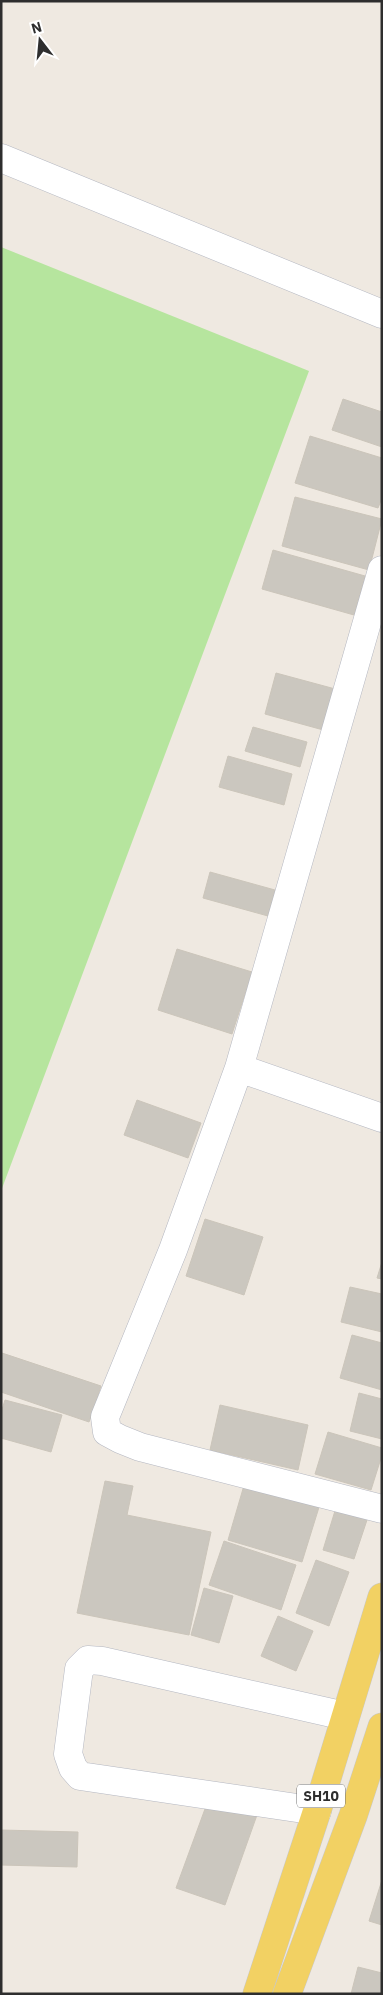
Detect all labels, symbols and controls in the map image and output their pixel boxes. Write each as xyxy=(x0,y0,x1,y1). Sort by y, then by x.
north arrow xyxy=(15,15,65,65)
text: N xyxy=(29,17,44,38)
road number: SH10 xyxy=(297,1784,345,1808)

